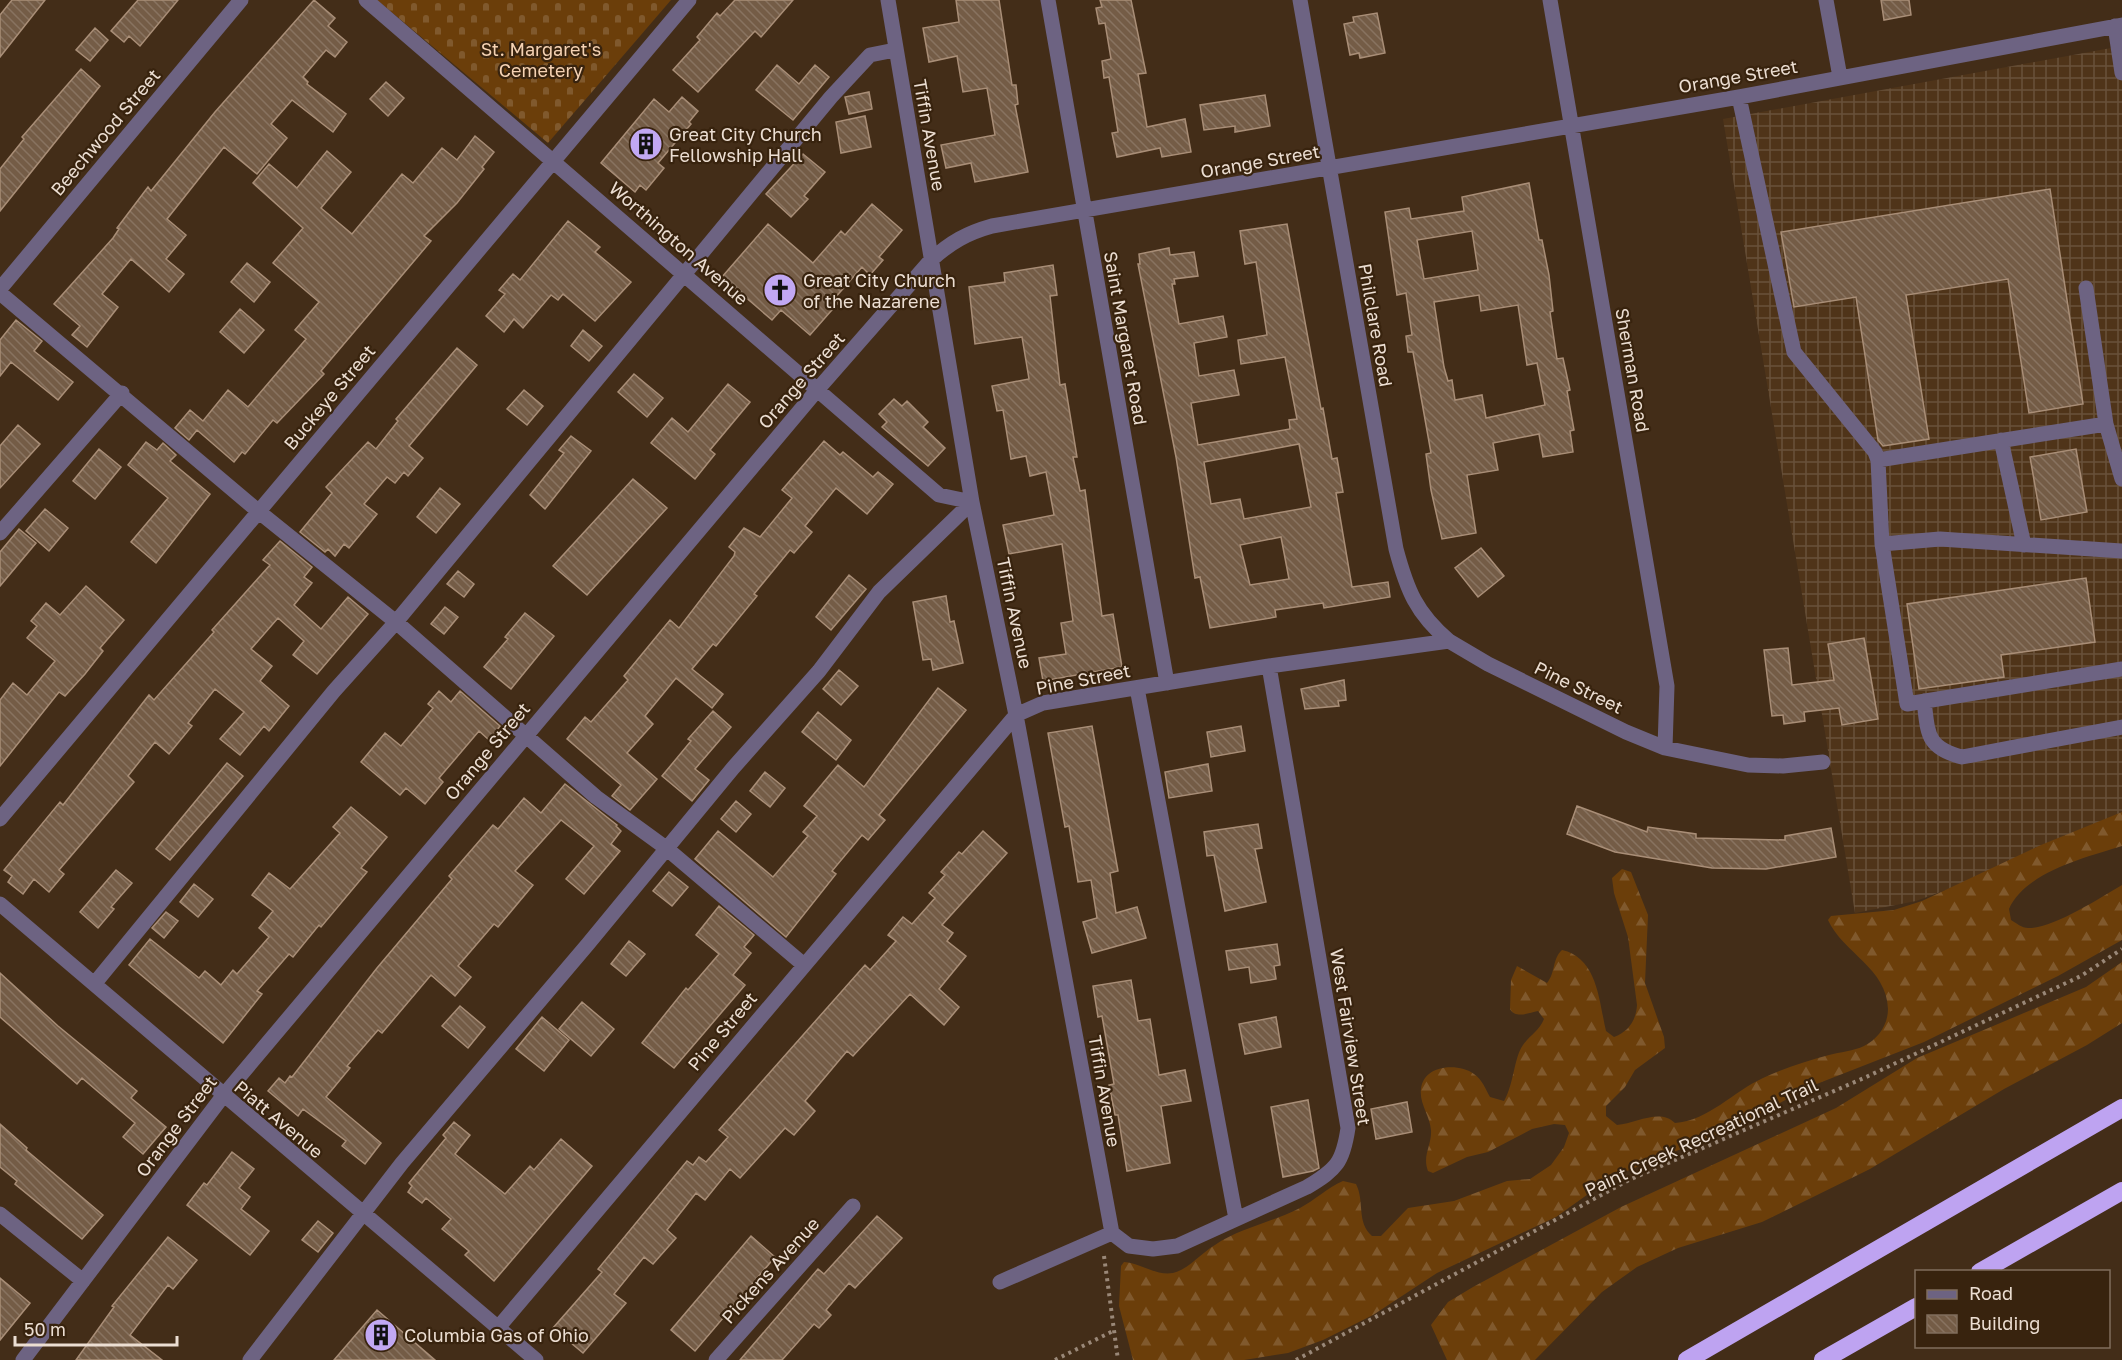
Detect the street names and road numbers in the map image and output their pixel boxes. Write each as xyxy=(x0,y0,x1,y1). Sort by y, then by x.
street label: Orange Street xyxy=(1677,55,1799,97)
street label: Beechwood Street xyxy=(46,64,164,200)
street label: Tiffin Avenue xyxy=(909,77,951,193)
street label: Orange Street xyxy=(1199,140,1321,182)
street label: Worthington Avenue xyxy=(605,177,753,309)
street label: Saint Margaret Road xyxy=(1100,249,1152,427)
street label: Philclare Road xyxy=(1354,262,1398,388)
street label: Sherman Road xyxy=(1611,306,1655,434)
street label: Orange Street xyxy=(753,327,849,433)
street label: Buckeye Street xyxy=(279,340,379,454)
street label: Tiffin Avenue xyxy=(992,555,1038,671)
street label: Pine Street xyxy=(1531,656,1627,718)
street label: Pine Street xyxy=(1034,659,1132,699)
street label: Orange Street xyxy=(440,698,534,804)
street label: West Fairview Street xyxy=(1326,947,1376,1127)
street label: Pine Street xyxy=(683,987,761,1075)
street label: Tiffin Avenue xyxy=(1084,1033,1126,1149)
street label: Orange Street xyxy=(131,1071,221,1181)
street label: Paint Creek Recreational Trail xyxy=(1581,1073,1821,1201)
street label: Piatt Avenue xyxy=(230,1076,328,1162)
street label: Pickens Avenue xyxy=(717,1212,823,1328)

